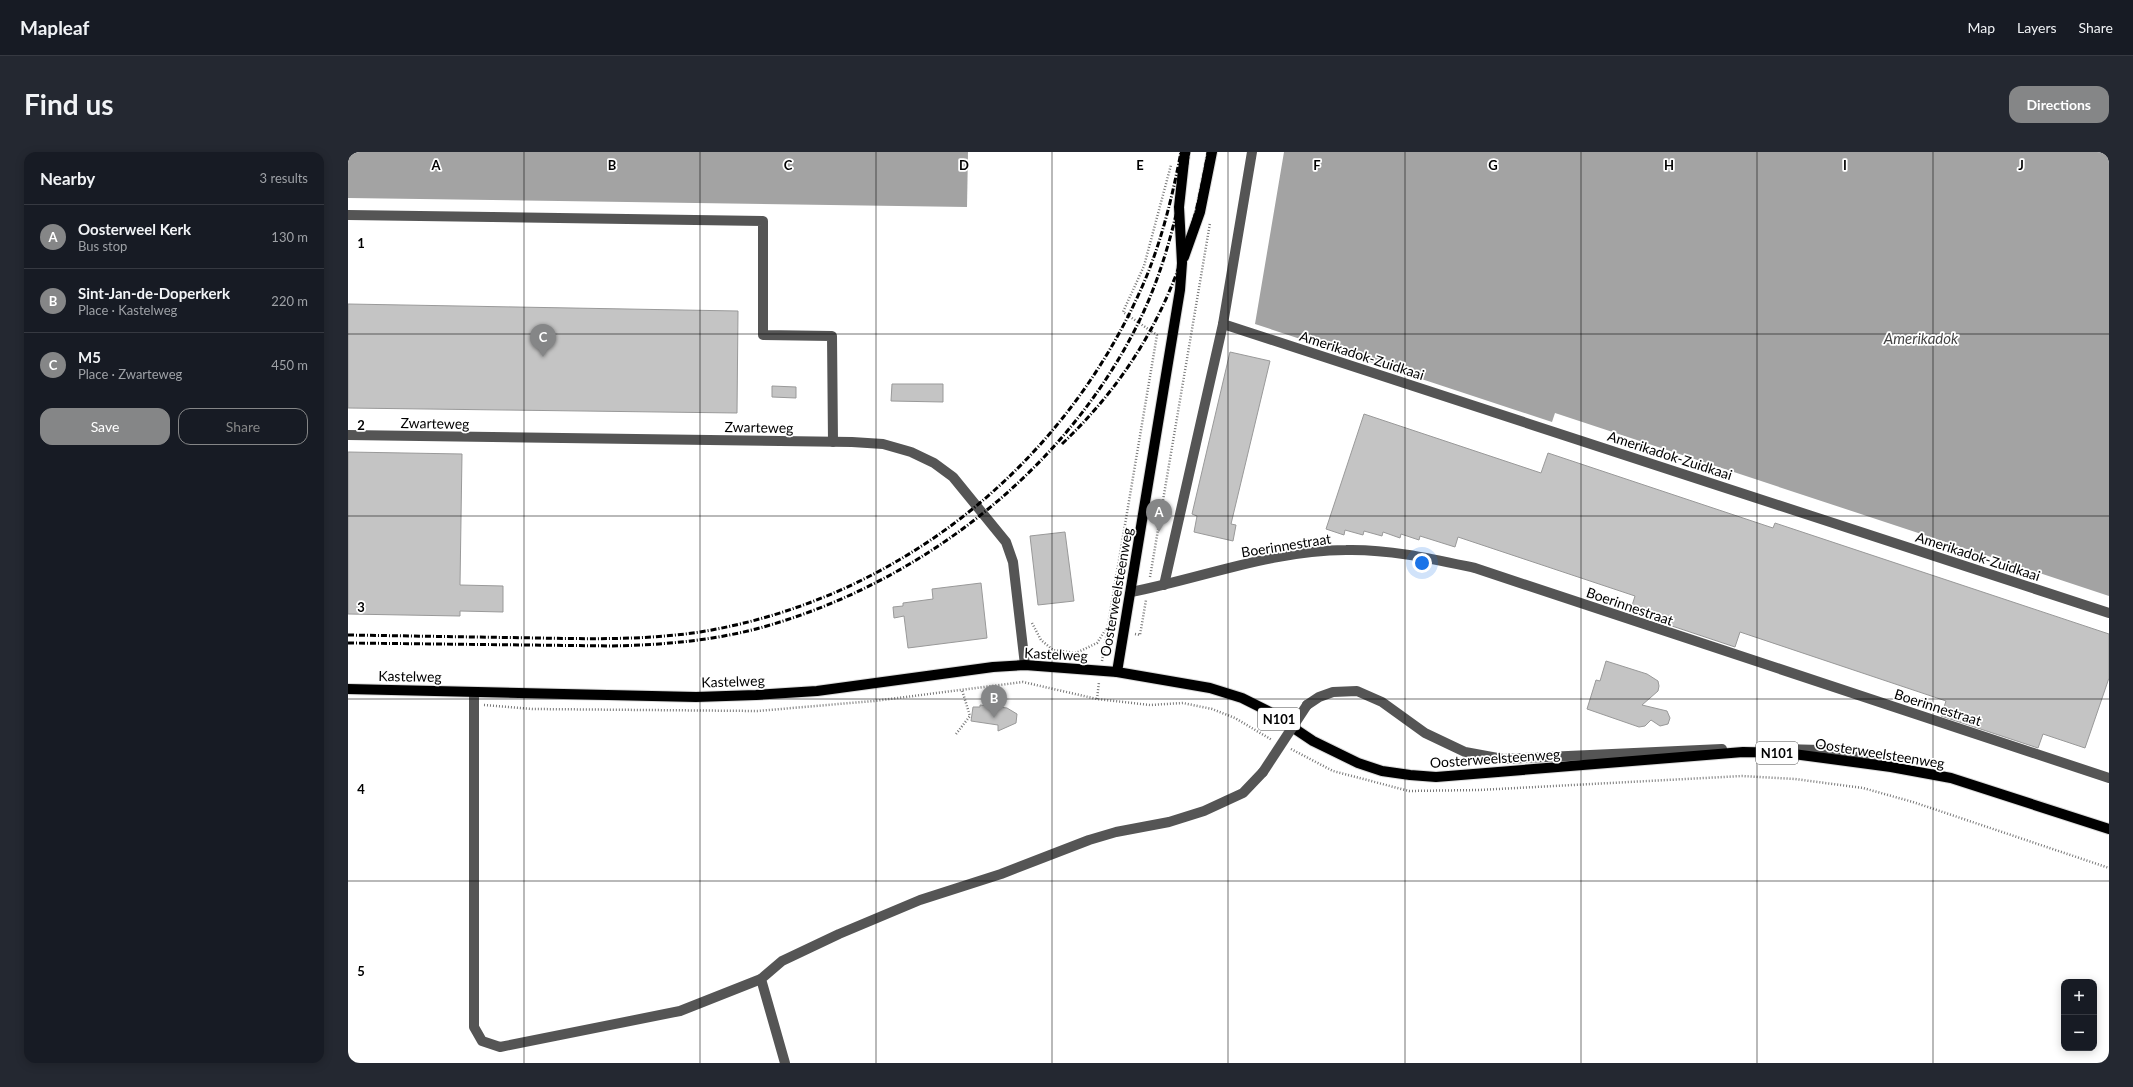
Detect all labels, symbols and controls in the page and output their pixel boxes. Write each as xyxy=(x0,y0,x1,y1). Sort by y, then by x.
text: Mapleaf xyxy=(20,16,89,39)
text: Map xyxy=(1967,19,1995,36)
text: Layers xyxy=(2017,19,2057,36)
text: Share xyxy=(2079,19,2113,36)
button: Directions xyxy=(2009,86,2109,123)
text: Find us xyxy=(24,87,114,121)
text: A xyxy=(430,157,441,173)
text: B xyxy=(608,157,617,173)
text: C xyxy=(784,157,793,173)
text: D xyxy=(959,157,969,173)
text: E xyxy=(1136,157,1144,173)
text: F xyxy=(1313,157,1321,173)
text: G xyxy=(1488,157,1498,173)
text: H xyxy=(1664,157,1674,173)
text: I xyxy=(1843,157,1847,173)
text: J xyxy=(2018,157,2024,173)
text: Nearby xyxy=(40,168,95,189)
text: 3 results xyxy=(260,170,308,186)
text: Oosterweel Kerk xyxy=(78,220,191,238)
text: A xyxy=(48,229,58,245)
text: 130 m xyxy=(271,229,308,245)
text: 1 xyxy=(357,235,365,251)
text: Bus stop xyxy=(78,238,127,254)
text: Sint-Jan-de-Doperkerk xyxy=(78,284,230,302)
text: B xyxy=(49,293,57,309)
text: 220 m xyxy=(271,293,308,309)
text: Place · Kastelweg xyxy=(78,302,177,318)
pin: C xyxy=(530,324,556,357)
street label: Amerikadok-Zuidkaai xyxy=(1298,327,1426,383)
water label: Amerikadok xyxy=(1883,329,1959,347)
text: M5 xyxy=(78,348,101,366)
text: C xyxy=(49,357,57,373)
text: 450 m xyxy=(271,357,308,373)
text: Place · Zwarteweg xyxy=(78,366,182,382)
button: Save xyxy=(40,408,170,445)
button: Share xyxy=(178,408,308,445)
street label: Zwarteweg xyxy=(400,414,470,432)
text: 2 xyxy=(357,417,365,433)
street label: Zwarteweg xyxy=(724,418,794,436)
street label: Amerikadok-Zuidkaai xyxy=(1606,427,1734,483)
pin: A xyxy=(1146,499,1172,532)
street label: Oosterweelsteenweg xyxy=(1096,526,1136,658)
street label: Amerikadok-Zuidkaai xyxy=(1914,528,2042,584)
street label: Boerinnestraat xyxy=(1240,530,1332,560)
your location xyxy=(1412,553,1432,573)
street label: Boerinnestraat xyxy=(1584,583,1676,629)
text: 3 xyxy=(357,599,365,615)
street label: Kastelweg xyxy=(1024,644,1088,664)
street label: Kastelweg xyxy=(378,667,442,685)
street label: Kastelweg xyxy=(701,671,765,691)
pin: B xyxy=(981,685,1007,718)
street label: Boerinnestraat xyxy=(1892,685,1984,729)
road number: N101 xyxy=(1258,708,1300,730)
street label: Oosterweelsteenweg xyxy=(1814,734,1946,772)
road number: N101 xyxy=(1756,742,1798,764)
street label: Oosterweelsteenweg xyxy=(1429,745,1561,771)
text: 4 xyxy=(357,781,365,797)
text: 5 xyxy=(357,963,365,979)
map controls xyxy=(2061,979,2097,1051)
button: + xyxy=(2061,979,2097,1015)
button: − xyxy=(2061,1015,2097,1051)

